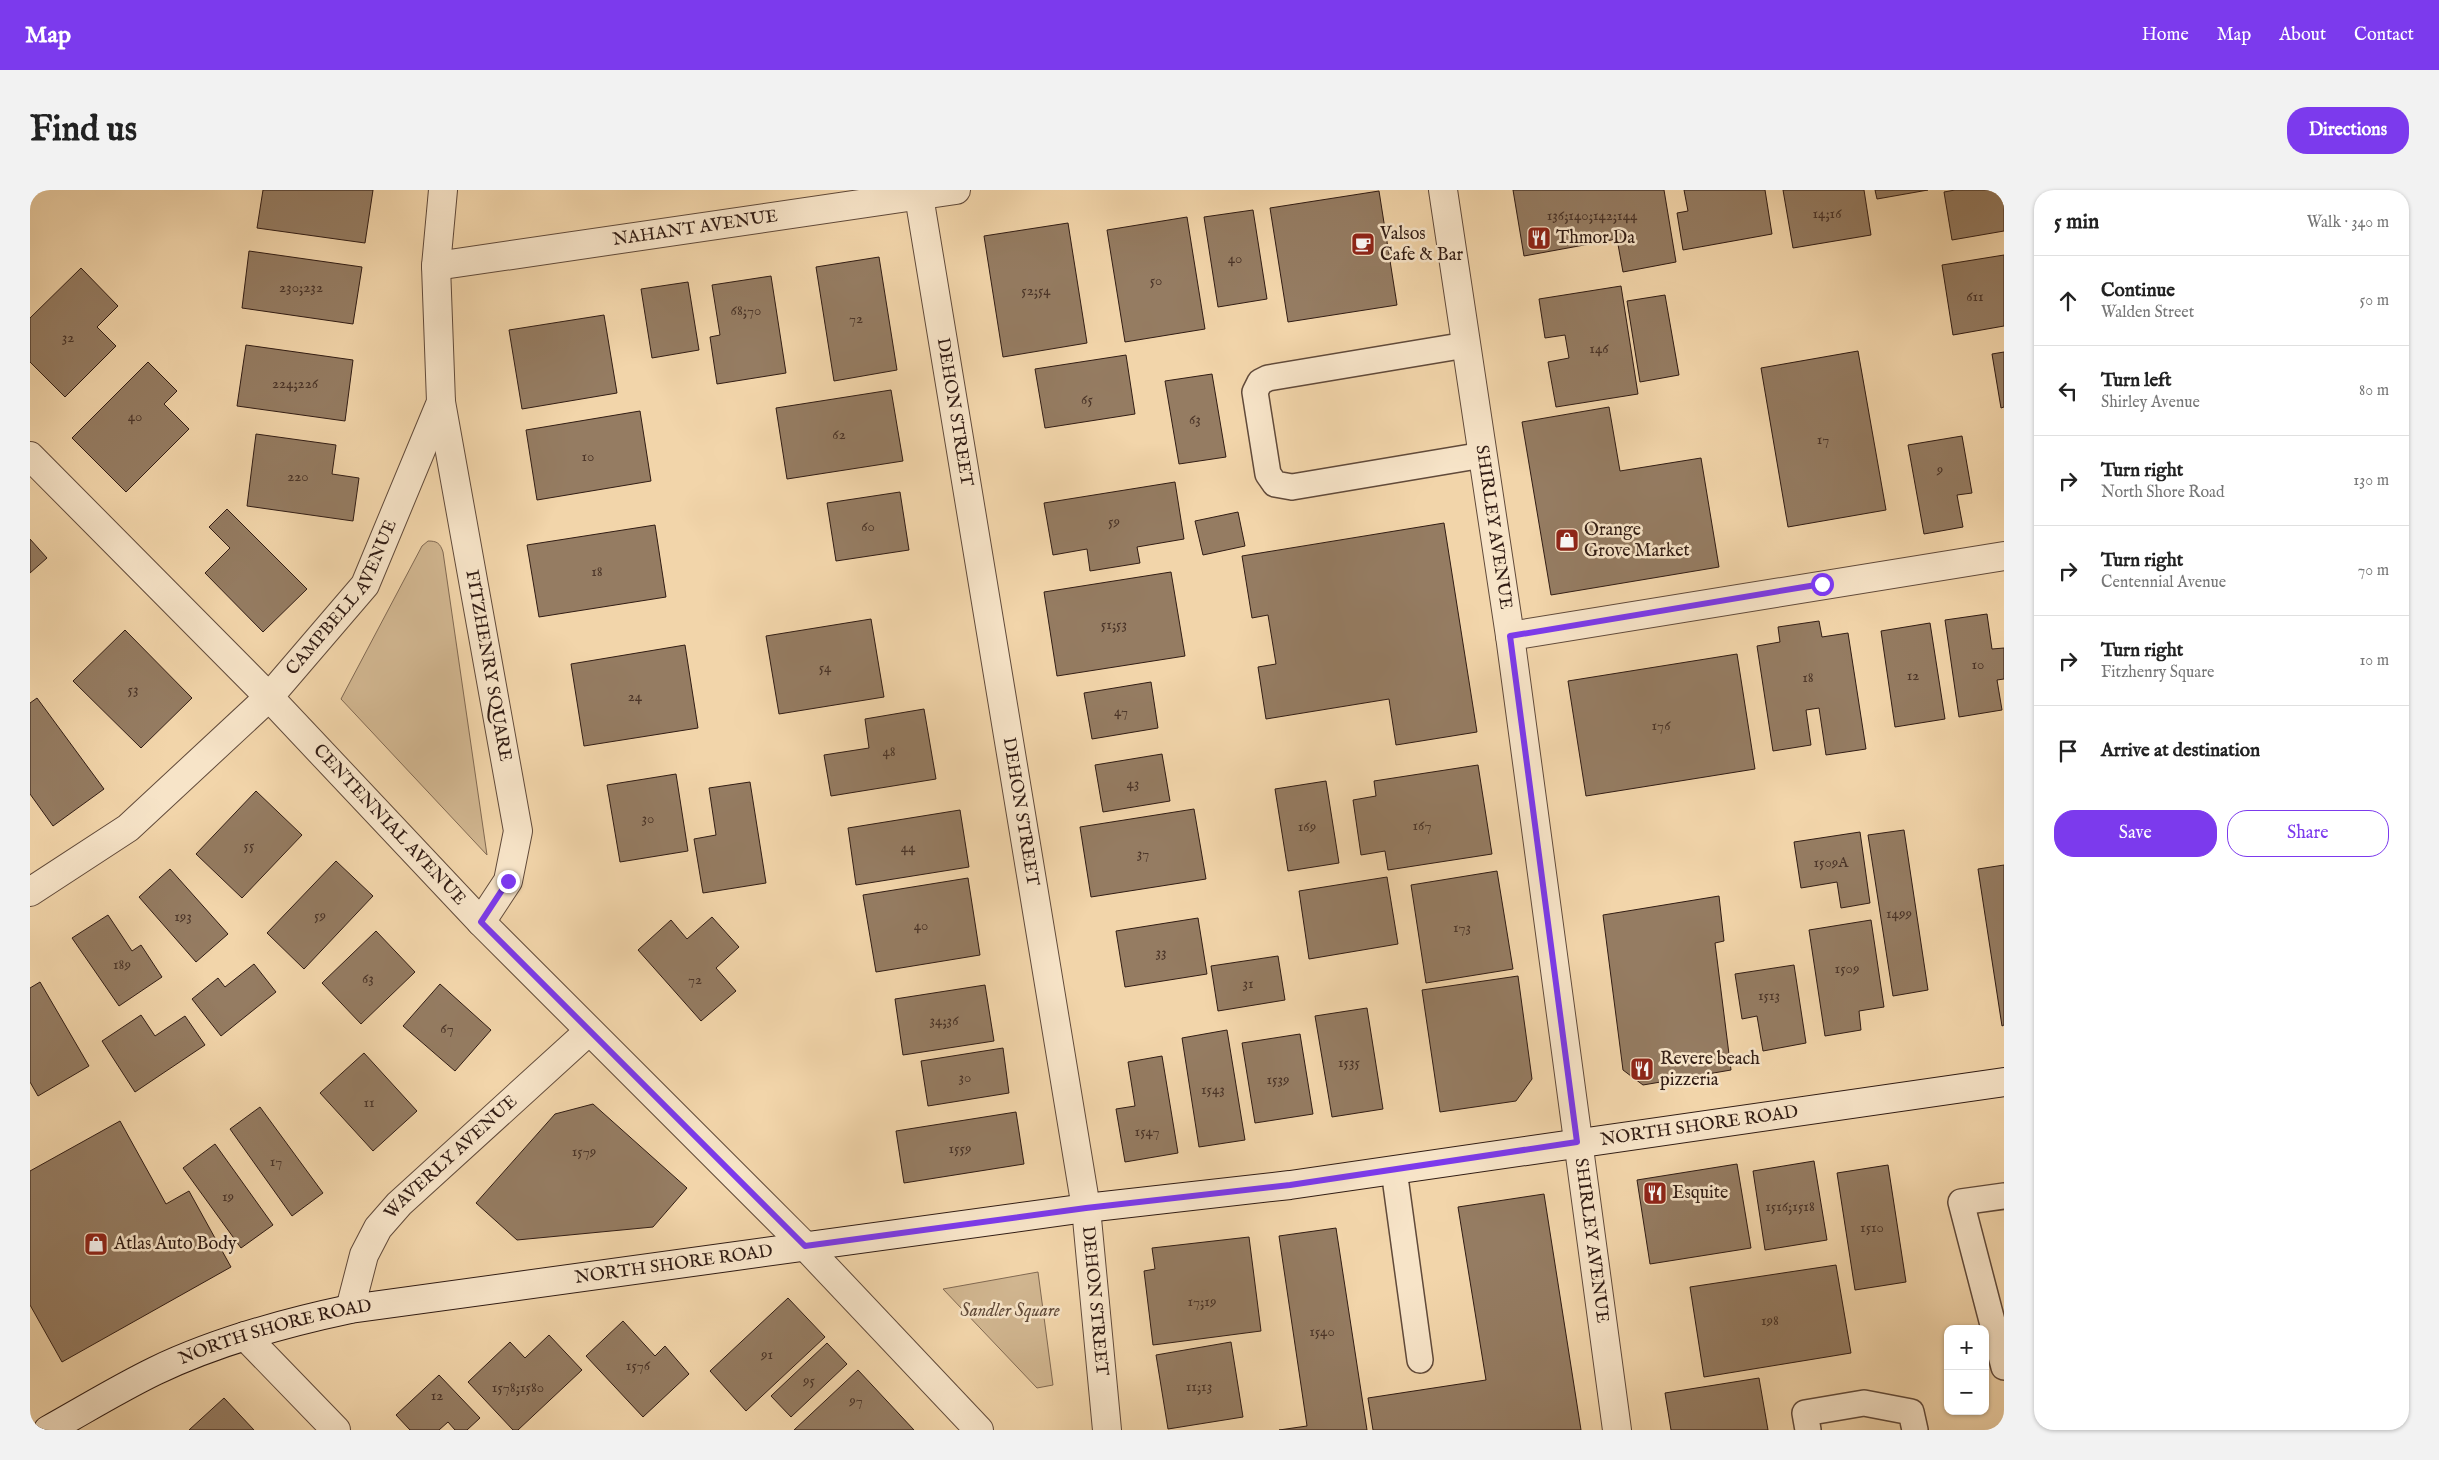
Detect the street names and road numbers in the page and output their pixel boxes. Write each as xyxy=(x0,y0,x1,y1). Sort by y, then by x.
street label: NAHANT AVENUE xyxy=(611,205,779,252)
street label: DEHON STREET xyxy=(931,336,978,488)
street label: SHIRLEY AVENUE xyxy=(1470,443,1517,611)
street label: CAMPBELL AVENUE xyxy=(281,516,402,680)
street label: FITZHENRY SQUARE xyxy=(460,568,517,764)
street label: DEHON STREET xyxy=(997,736,1044,888)
street label: CENTENNIAL AVENUE xyxy=(308,739,471,910)
street label: WAVERLY AVENUE xyxy=(379,1090,522,1224)
street label: NORTH SHORE ROAD xyxy=(1599,1100,1800,1152)
street label: SHIRLEY AVENUE xyxy=(1569,1157,1614,1324)
street label: DEHON STREET xyxy=(1076,1225,1113,1377)
street label: NORTH SHORE ROAD xyxy=(573,1240,774,1290)
street label: NORTH SHORE ROAD xyxy=(175,1295,373,1370)

